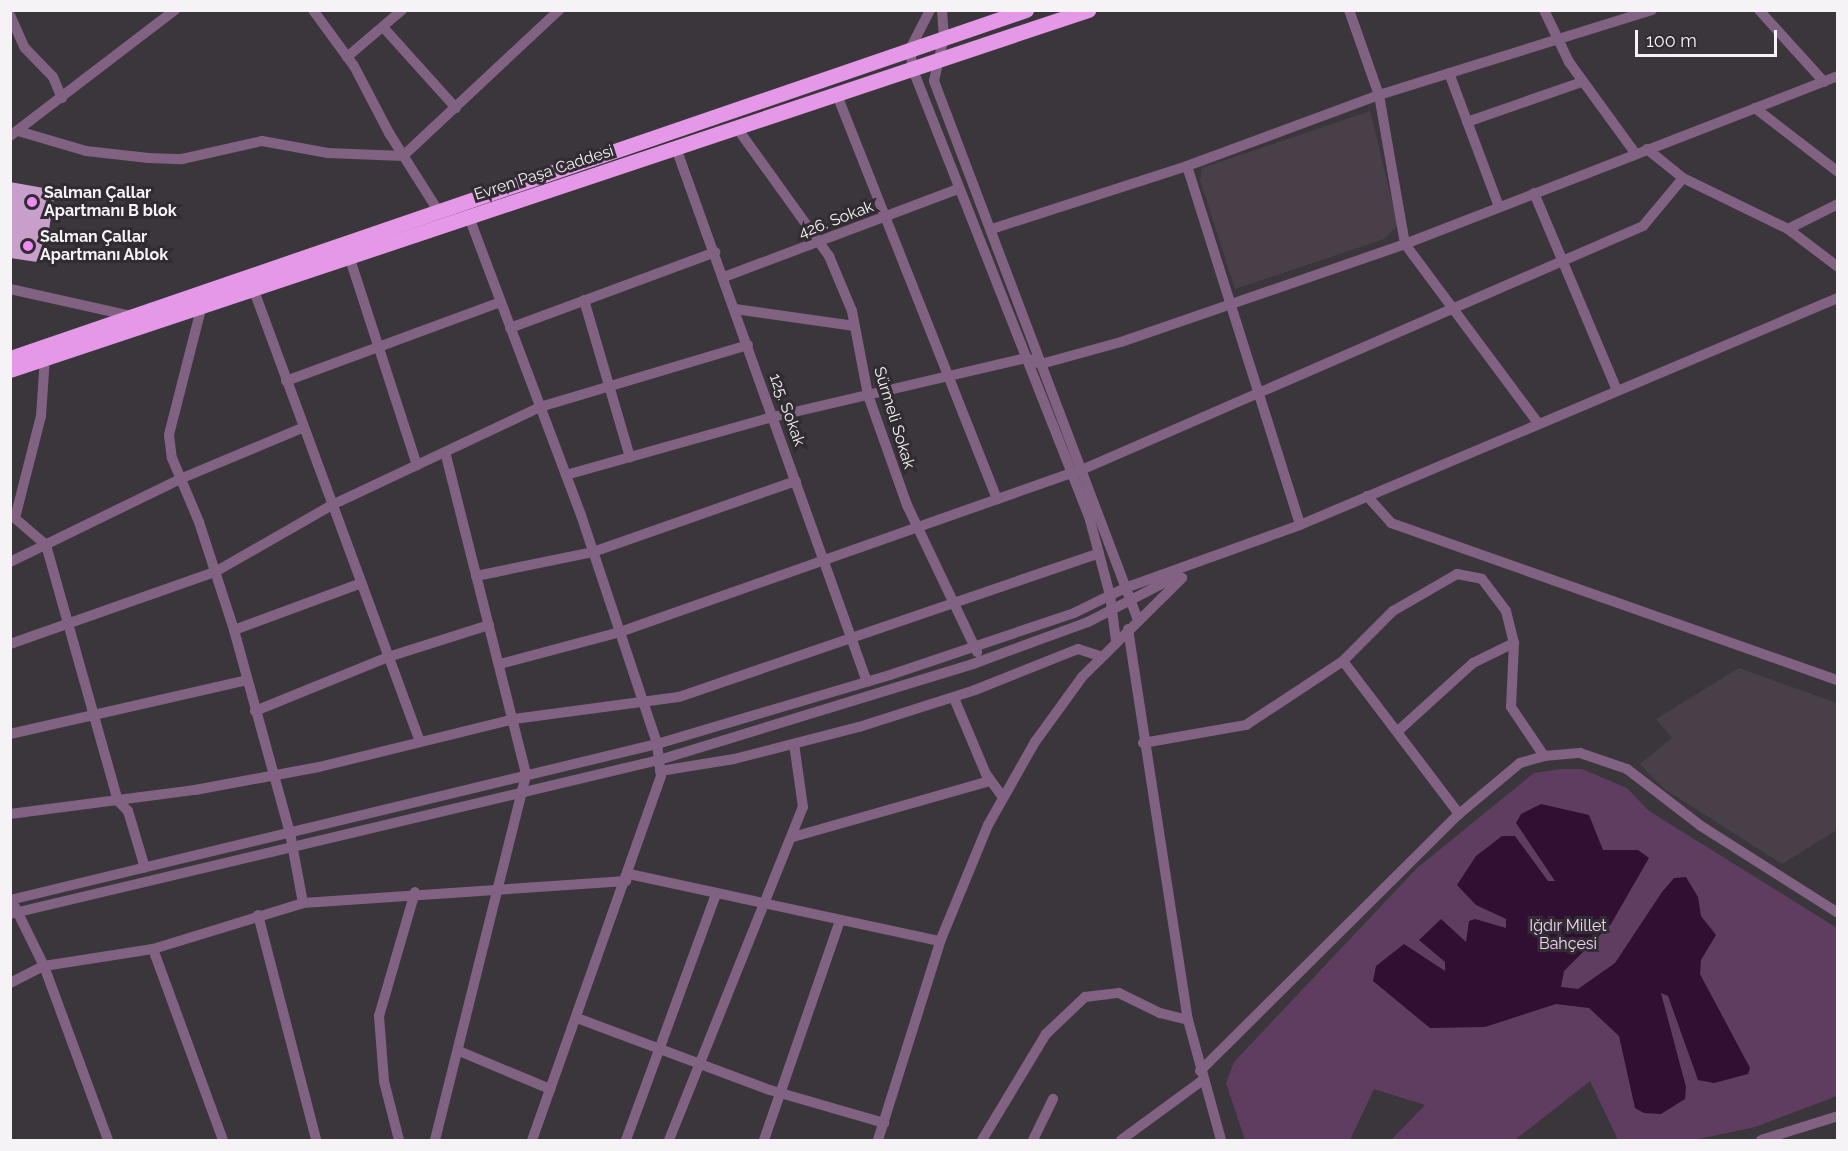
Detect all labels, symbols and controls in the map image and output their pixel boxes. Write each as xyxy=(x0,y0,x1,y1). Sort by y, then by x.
scale bar xyxy=(1638,18,1780,56)
text: 100 m xyxy=(1646,30,1697,51)
street label: Evren Paşa Caddesi xyxy=(472,141,616,205)
place label: Salman Çallar Apartmanı B blok xyxy=(44,183,177,221)
marker: Salman Çallar Apartmanı B blok xyxy=(25,195,39,209)
street label: 426. Sokak xyxy=(796,197,876,243)
place label: Salman Çallar Apartmanı Ablok xyxy=(40,227,169,265)
marker: Salman Çallar Apartmanı Ablok xyxy=(21,239,35,253)
street label: Sürmeli Sokak xyxy=(869,365,919,471)
street label: 125. Sokak xyxy=(765,371,809,449)
park label: Iğdır Millet Bahçesi xyxy=(1529,916,1607,954)

